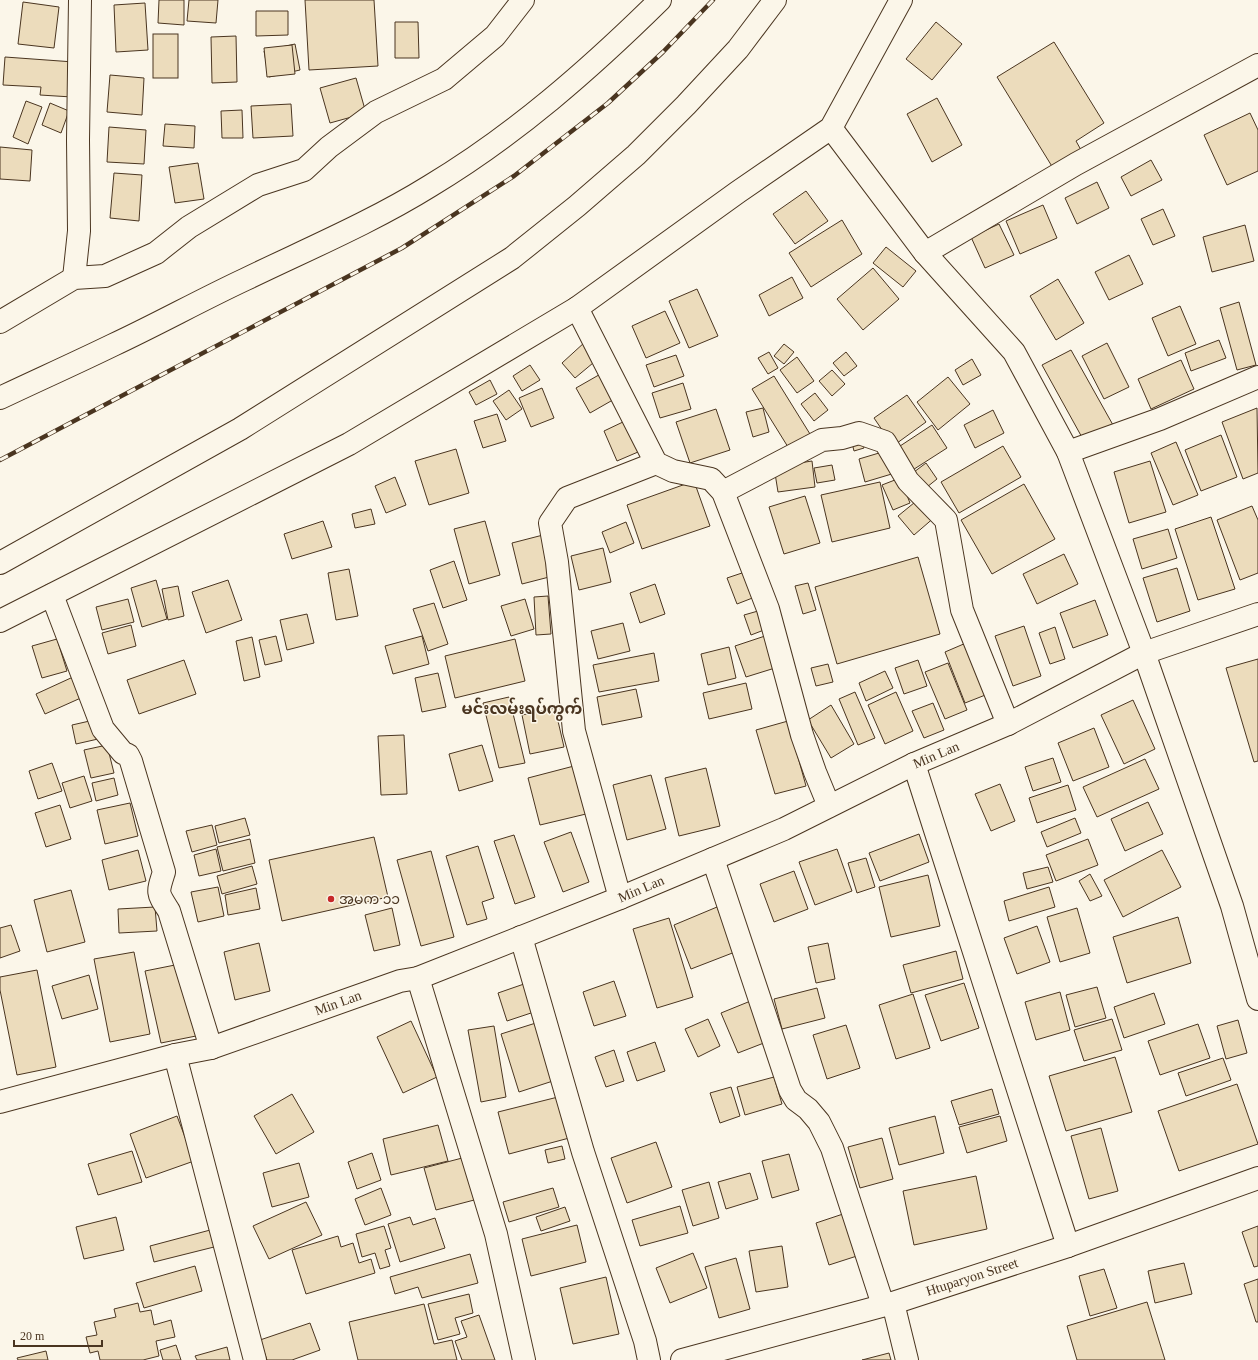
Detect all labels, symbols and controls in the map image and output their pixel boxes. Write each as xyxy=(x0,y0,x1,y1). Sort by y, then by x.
district label: မင်းလမ်းရပ်ကွက် xyxy=(462,697,583,722)
street label: Min Lan xyxy=(911,739,961,771)
street label: Min Lan xyxy=(616,873,666,905)
place label: အမက ၁၁ xyxy=(339,892,400,907)
marker: အမက ၁၁ xyxy=(326,894,336,904)
street label: Min Lan xyxy=(313,988,363,1018)
street label: Htuparyon Street xyxy=(924,1255,1020,1299)
scale bar xyxy=(14,1322,102,1348)
text: 20 m xyxy=(20,1329,45,1343)

